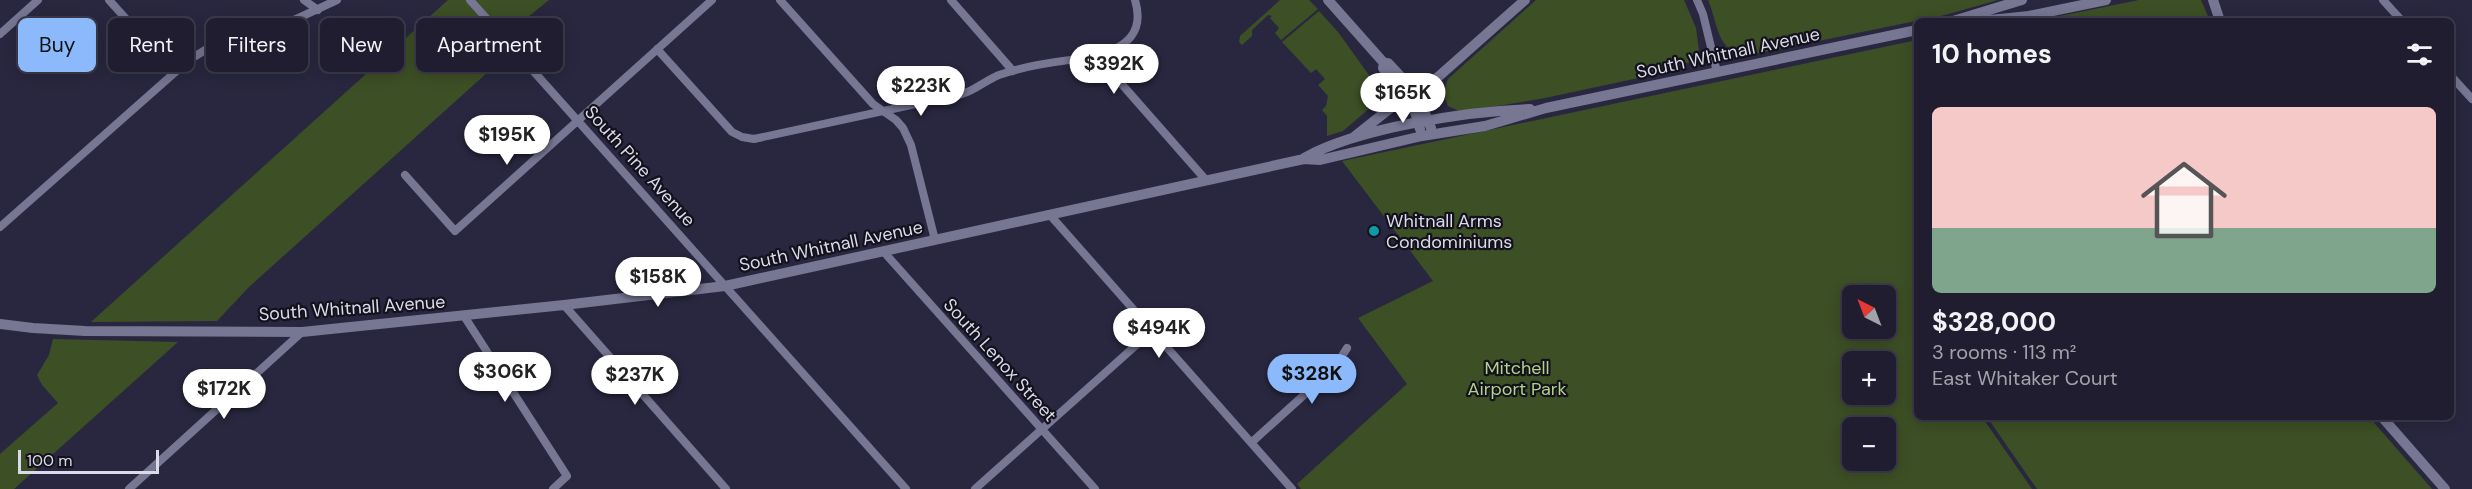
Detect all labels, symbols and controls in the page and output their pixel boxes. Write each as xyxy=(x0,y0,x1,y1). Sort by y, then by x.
chip: Buy xyxy=(18,18,96,72)
chip: Rent xyxy=(108,18,194,72)
chip: Filters xyxy=(206,18,308,72)
chip: New xyxy=(320,18,404,72)
chip: Apartment xyxy=(416,18,563,72)
street label: South Whitnall Avenue xyxy=(1634,22,1822,84)
text: 10 homes xyxy=(1932,37,2052,71)
icon: filters xyxy=(2403,38,2436,71)
pin: $392K xyxy=(1072,44,1156,95)
text: $392K xyxy=(1084,50,1144,76)
pin: $223K xyxy=(879,66,963,117)
text: $223K xyxy=(891,72,951,98)
pin: $165K xyxy=(1361,73,1445,124)
text: $165K xyxy=(1374,79,1432,105)
street label: South Pine Avenue xyxy=(579,100,701,232)
pin: $195K xyxy=(465,115,549,166)
text: $195K xyxy=(478,121,536,147)
icon: home xyxy=(2130,146,2238,254)
place label: Whitnall Arms Condominiums xyxy=(1386,209,1512,254)
street label: South Whitnall Avenue xyxy=(737,215,925,277)
marker: Whitnall Arms Condominiums xyxy=(1367,224,1381,238)
pin: $158K xyxy=(616,257,700,308)
text: $158K xyxy=(629,263,687,289)
north arrow xyxy=(1842,285,1896,339)
map controls xyxy=(1842,285,1896,471)
street label: South Whitnall Avenue xyxy=(258,290,446,326)
street label: South Lenox Street xyxy=(938,293,1062,427)
text: $328,000 xyxy=(1932,305,2056,339)
pin: $494K xyxy=(1117,308,1201,359)
text: $494K xyxy=(1127,314,1191,340)
text: 3 rooms · 113 m² xyxy=(1932,339,2076,365)
button: + xyxy=(1842,351,1896,405)
pin: $306K xyxy=(463,352,547,403)
pin: $328K xyxy=(1270,354,1354,405)
pin: $237K xyxy=(593,355,677,406)
park label: Mitchell Airport Park xyxy=(1468,356,1566,401)
text: $306K xyxy=(473,358,537,384)
text: $328K xyxy=(1281,360,1343,386)
text: $237K xyxy=(605,361,665,387)
text: East Whitaker Court xyxy=(1932,365,2118,391)
pin: $172K xyxy=(182,369,266,420)
text: $172K xyxy=(197,375,251,401)
button: − xyxy=(1842,417,1896,471)
scale bar xyxy=(18,447,159,474)
text: 100 m xyxy=(27,450,72,471)

